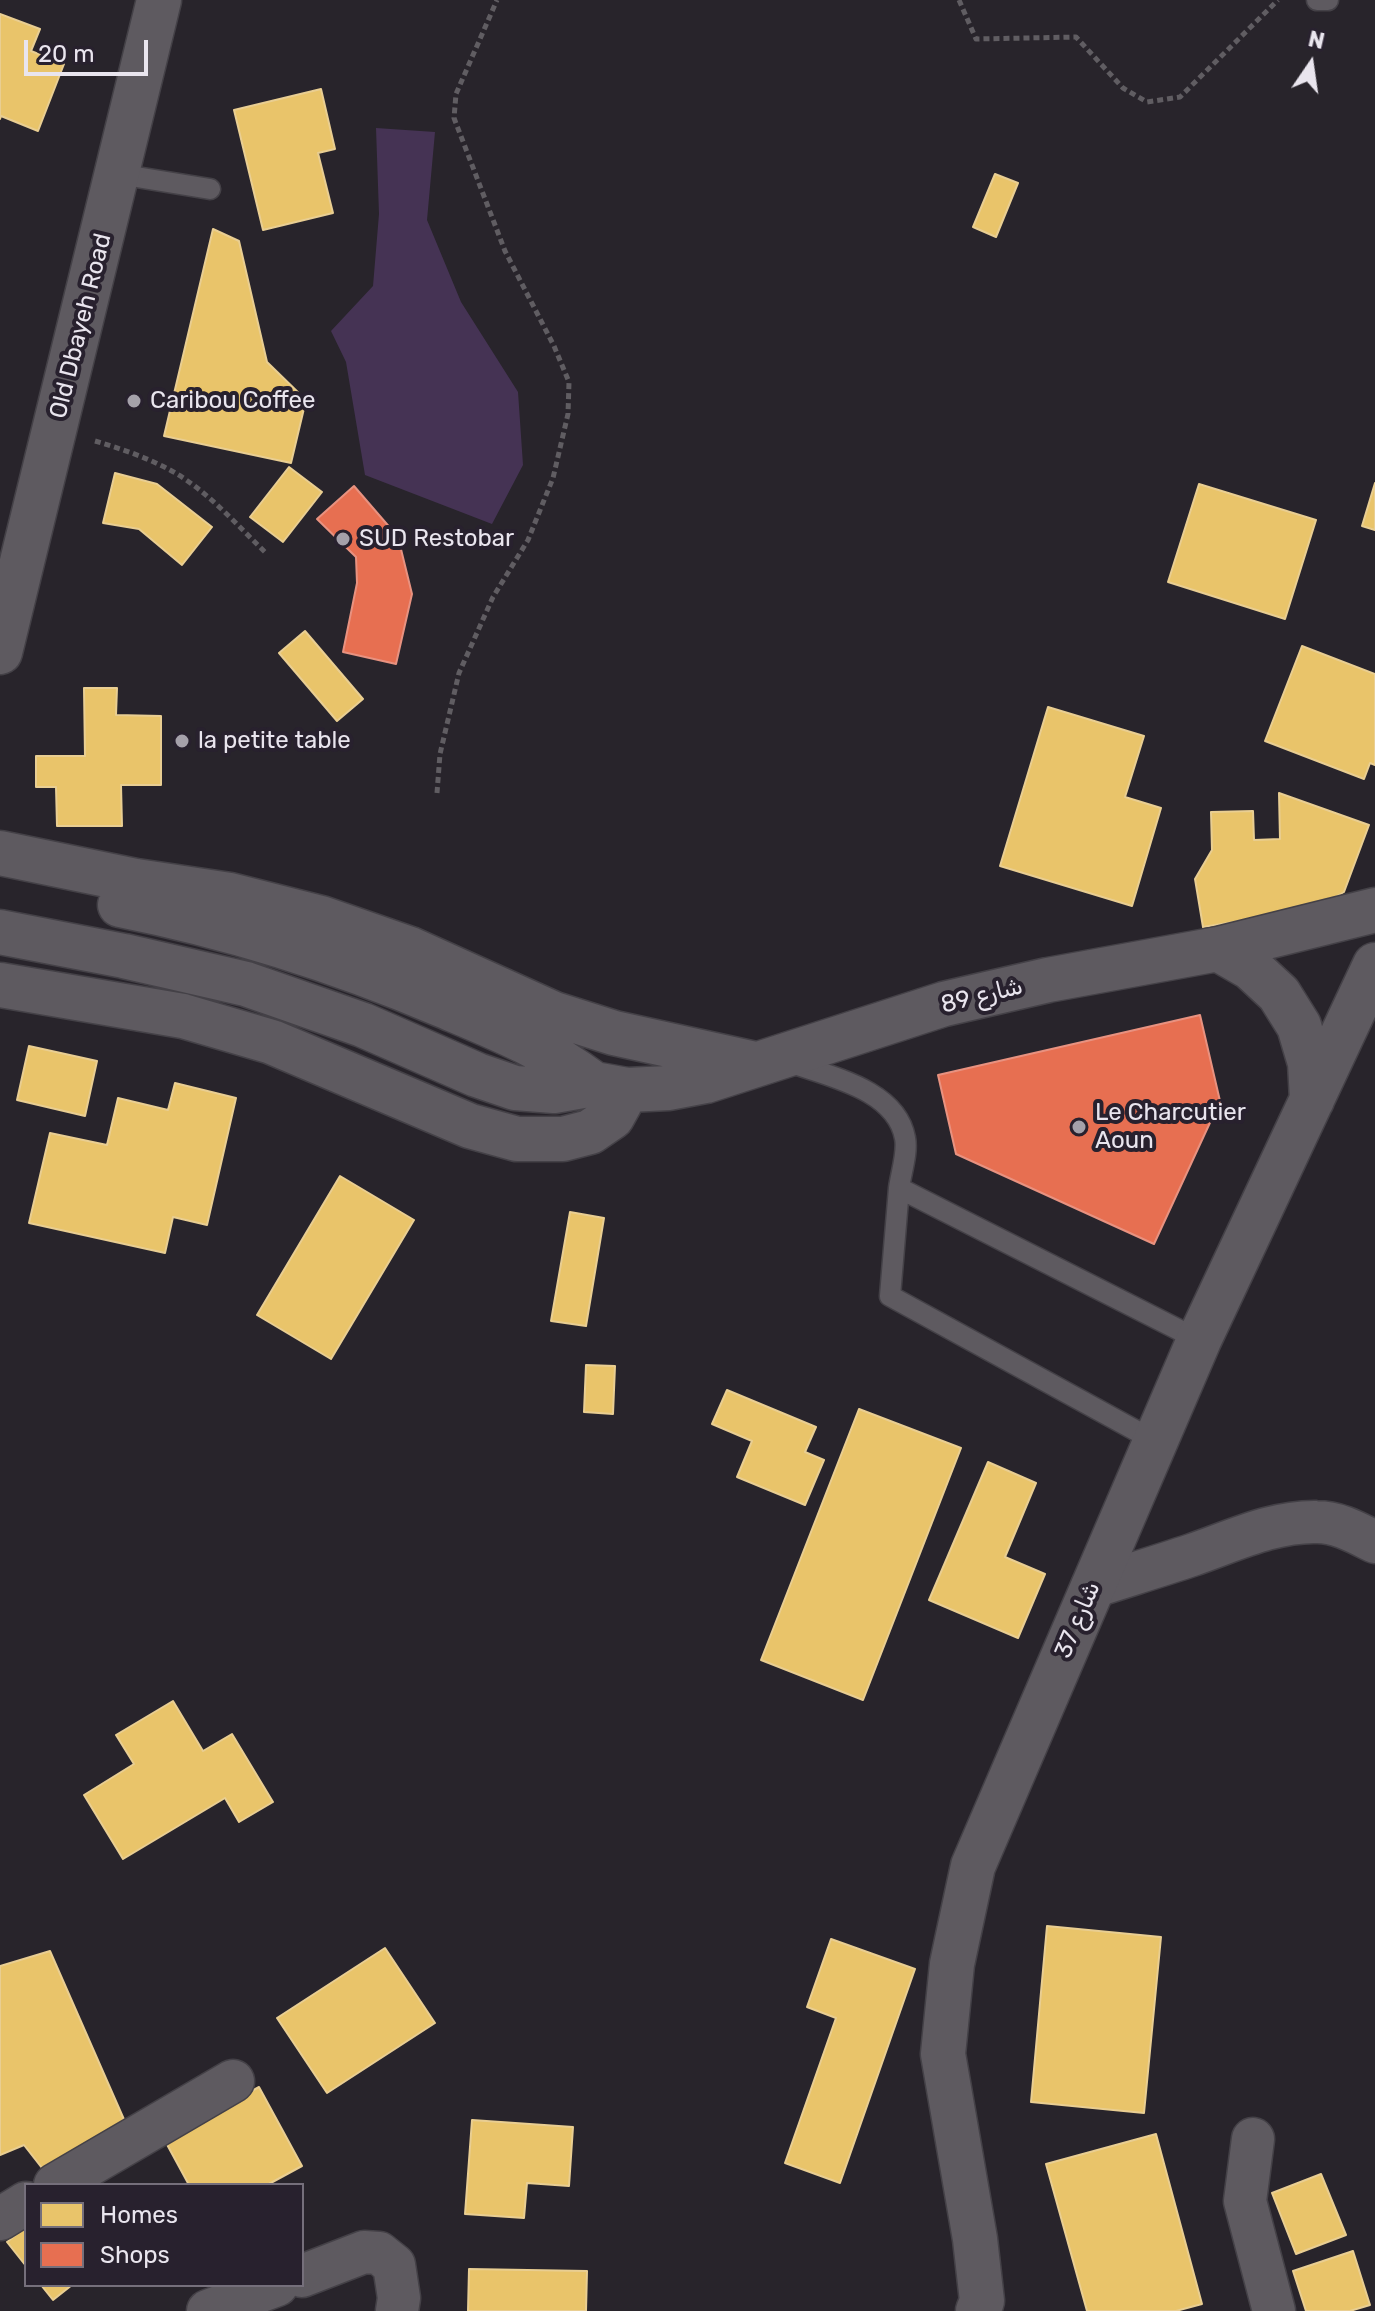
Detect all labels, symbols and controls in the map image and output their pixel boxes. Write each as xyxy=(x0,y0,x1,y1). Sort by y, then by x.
scale bar xyxy=(28,24,152,74)
north arrow xyxy=(1271,24,1351,104)
text: N xyxy=(1306,25,1327,55)
text: 20 m xyxy=(38,40,95,68)
street label: Old Dbayeh Road xyxy=(44,231,118,421)
place label: Caribou Coffee xyxy=(150,387,315,415)
marker: Caribou Coffee xyxy=(125,392,143,410)
place label: SUD Restobar xyxy=(359,525,514,553)
marker: SUD Restobar xyxy=(334,530,352,548)
place label: la petite table xyxy=(198,727,351,755)
marker: la petite table xyxy=(173,732,191,750)
street label: شارع 89 xyxy=(938,972,1026,1020)
place label: Le Charcutier Aoun xyxy=(1095,1099,1246,1155)
marker: Le Charcutier Aoun xyxy=(1070,1118,1088,1136)
street label: شارع 37 xyxy=(1049,1577,1107,1663)
legend xyxy=(24,2183,304,2287)
text: Homes xyxy=(100,2201,178,2229)
text: Shops xyxy=(100,2241,170,2269)

